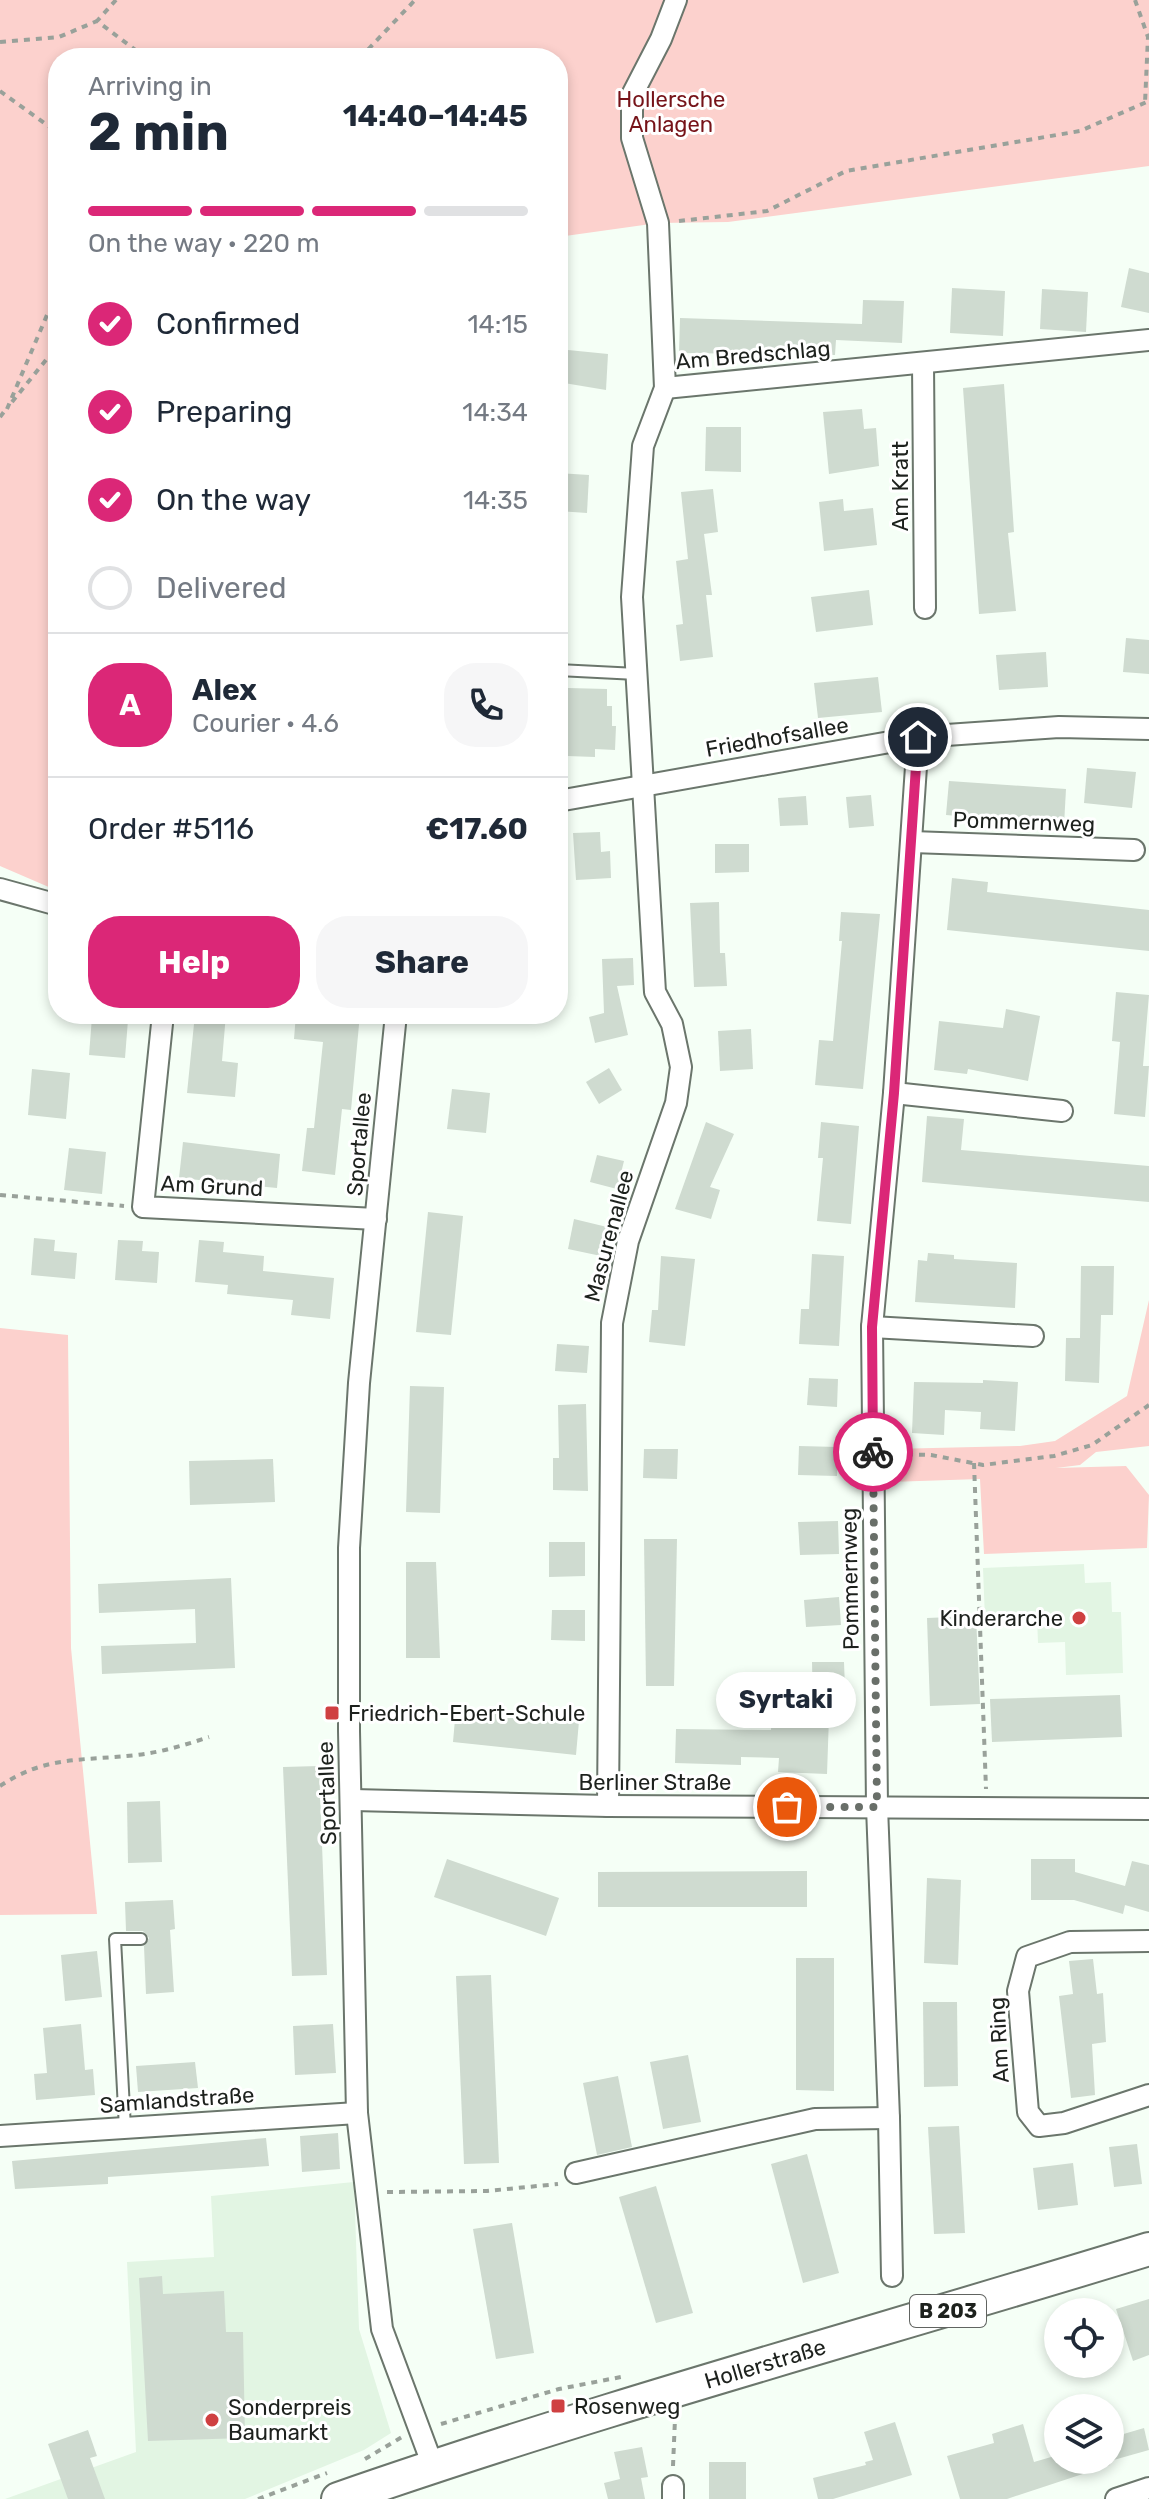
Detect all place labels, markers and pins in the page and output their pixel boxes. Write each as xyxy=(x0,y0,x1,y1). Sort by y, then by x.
pin xyxy=(884,703,952,771)
place label: Kinderarche xyxy=(939,1605,1063,1632)
marker: Kinderarche xyxy=(1070,1609,1088,1627)
callout: Syrtaki xyxy=(717,1671,857,1727)
place label: Friedrich-Ebert-Schule xyxy=(348,1700,585,1727)
marker: Friedrich-Ebert-Schule xyxy=(323,1704,341,1722)
pin xyxy=(753,1773,821,1841)
place label: Rosenweg xyxy=(574,2393,680,2420)
place label: Sonderpreis Baumarkt xyxy=(228,2394,352,2446)
marker: Rosenweg xyxy=(549,2397,567,2415)
marker: Sonderpreis Baumarkt xyxy=(203,2411,221,2429)

